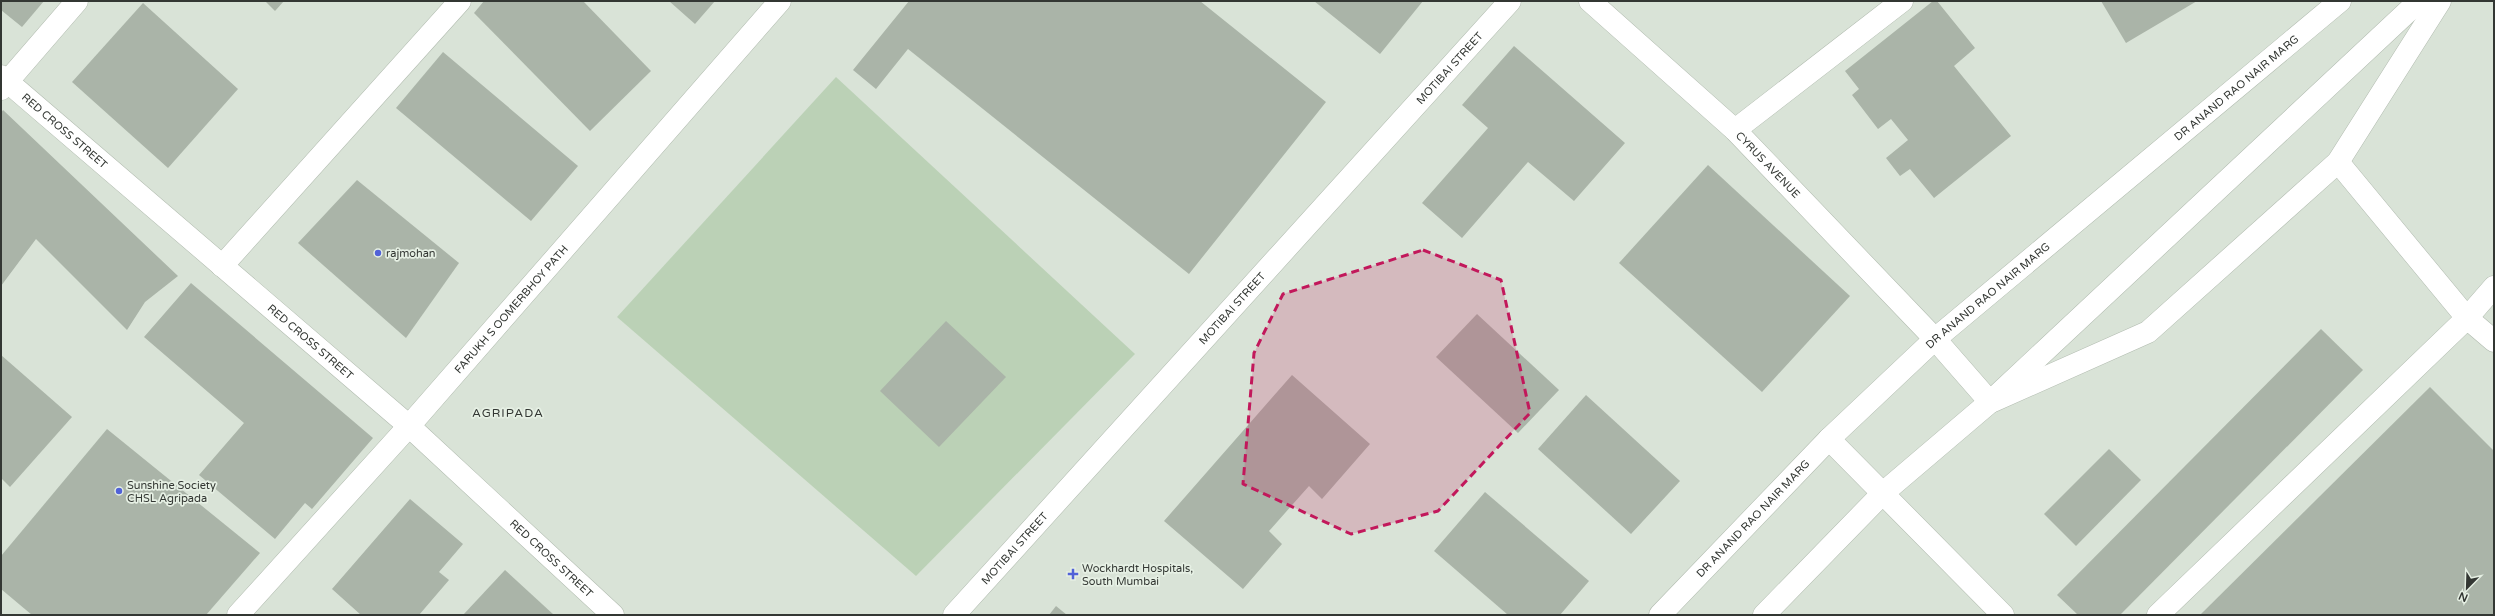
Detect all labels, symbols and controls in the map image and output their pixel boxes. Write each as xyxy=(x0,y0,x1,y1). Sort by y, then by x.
street label: MOTIBAI STREET xyxy=(1414,29,1486,107)
street label: DR ANAND RAO NAIR MARG xyxy=(2172,32,2301,144)
street label: RED CROSS STREET xyxy=(19,91,110,172)
street label: CYRUS AVENUE xyxy=(1733,129,1803,201)
street label: DR ANAND RAO NAIR MARG xyxy=(1923,240,2053,351)
street label: FARUKH S OOMERBHOY PATH xyxy=(452,243,571,376)
place label: rajmohan xyxy=(386,247,436,260)
marker: rajmohan xyxy=(373,248,383,258)
street label: MOTIBAI STREET xyxy=(1196,270,1268,347)
street label: RED CROSS STREET xyxy=(265,302,356,383)
district label: AGRIPADA xyxy=(472,406,544,420)
street label: DR ANAND RAO NAIR MARG xyxy=(1694,457,1813,580)
place label: Sunshine Society CHSL Agripada xyxy=(127,479,216,505)
marker: Sunshine Society CHSL Agripada xyxy=(114,486,124,496)
street label: MOTIBAI STREET xyxy=(979,510,1051,587)
street label: RED CROSS STREET xyxy=(507,517,596,600)
place label: Wockhardt Hospitals, South Mumbai xyxy=(1082,562,1193,588)
marker: Wockhardt Hospitals, South Mumbai xyxy=(1067,568,1079,580)
north arrow xyxy=(2447,568,2487,608)
text: N xyxy=(2457,589,2470,604)

